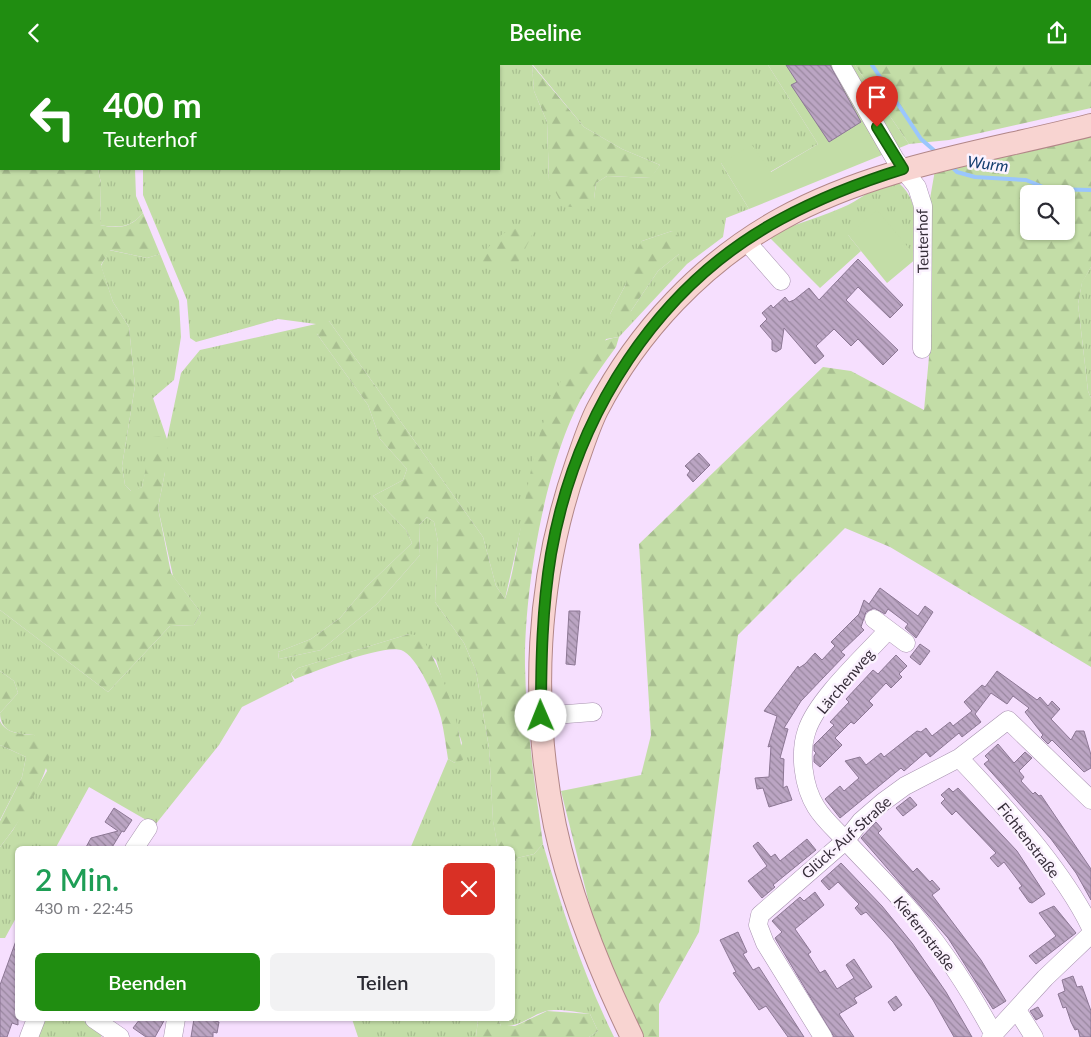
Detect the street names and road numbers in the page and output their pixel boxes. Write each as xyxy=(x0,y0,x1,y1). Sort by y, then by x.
street label: Teuterhof xyxy=(912,208,932,273)
street label: Lärchenweg xyxy=(813,645,878,717)
street label: Glück-Auf-Straße xyxy=(797,792,895,882)
street label: Fichtenstraße xyxy=(994,799,1064,881)
street label: Kiefernstraße xyxy=(890,892,960,974)

